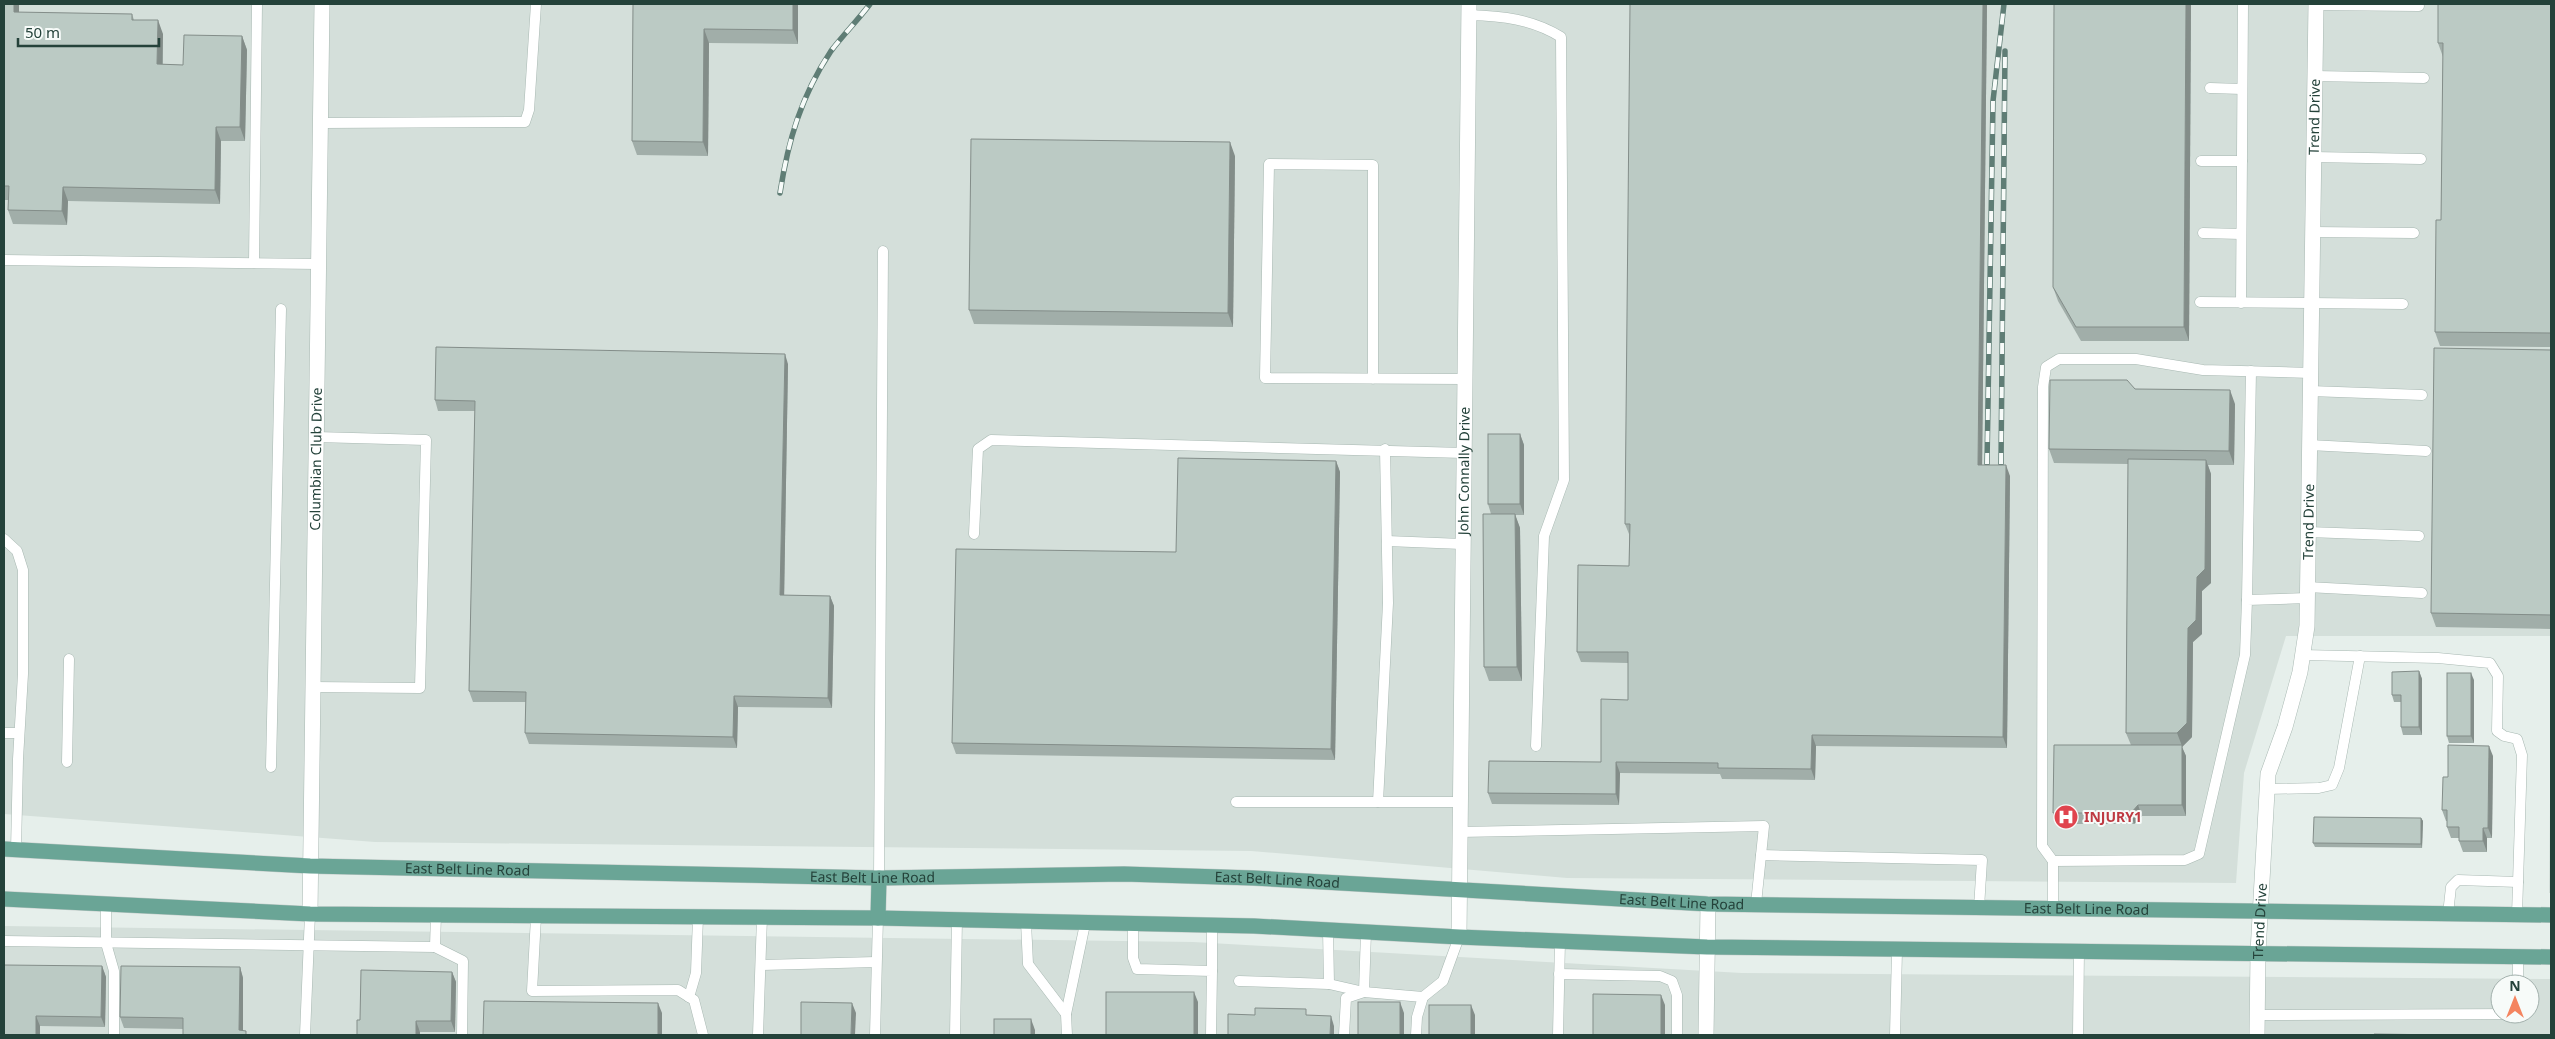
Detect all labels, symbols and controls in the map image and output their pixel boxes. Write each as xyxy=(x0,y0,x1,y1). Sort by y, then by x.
scale bar xyxy=(18,15,159,47)
text: 50 m xyxy=(25,22,60,42)
street label: Trend Drive xyxy=(2304,79,2324,155)
street label: Columbian Club Drive xyxy=(305,387,326,531)
street label: John Connally Drive xyxy=(1453,407,1474,537)
street label: Trend Drive xyxy=(2298,484,2318,560)
hospital icon: INJURY1 xyxy=(2053,804,2079,830)
place label: INJURY1 xyxy=(2084,807,2142,826)
street label: East Belt Line Road xyxy=(405,858,530,880)
street label: East Belt Line Road xyxy=(810,867,935,887)
street label: East Belt Line Road xyxy=(1214,867,1340,892)
street label: Trend Drive xyxy=(2248,882,2271,959)
street label: East Belt Line Road xyxy=(1619,889,1744,913)
street label: East Belt Line Road xyxy=(2024,898,2149,919)
north arrow xyxy=(2490,974,2540,1024)
text: N xyxy=(2509,976,2521,995)

